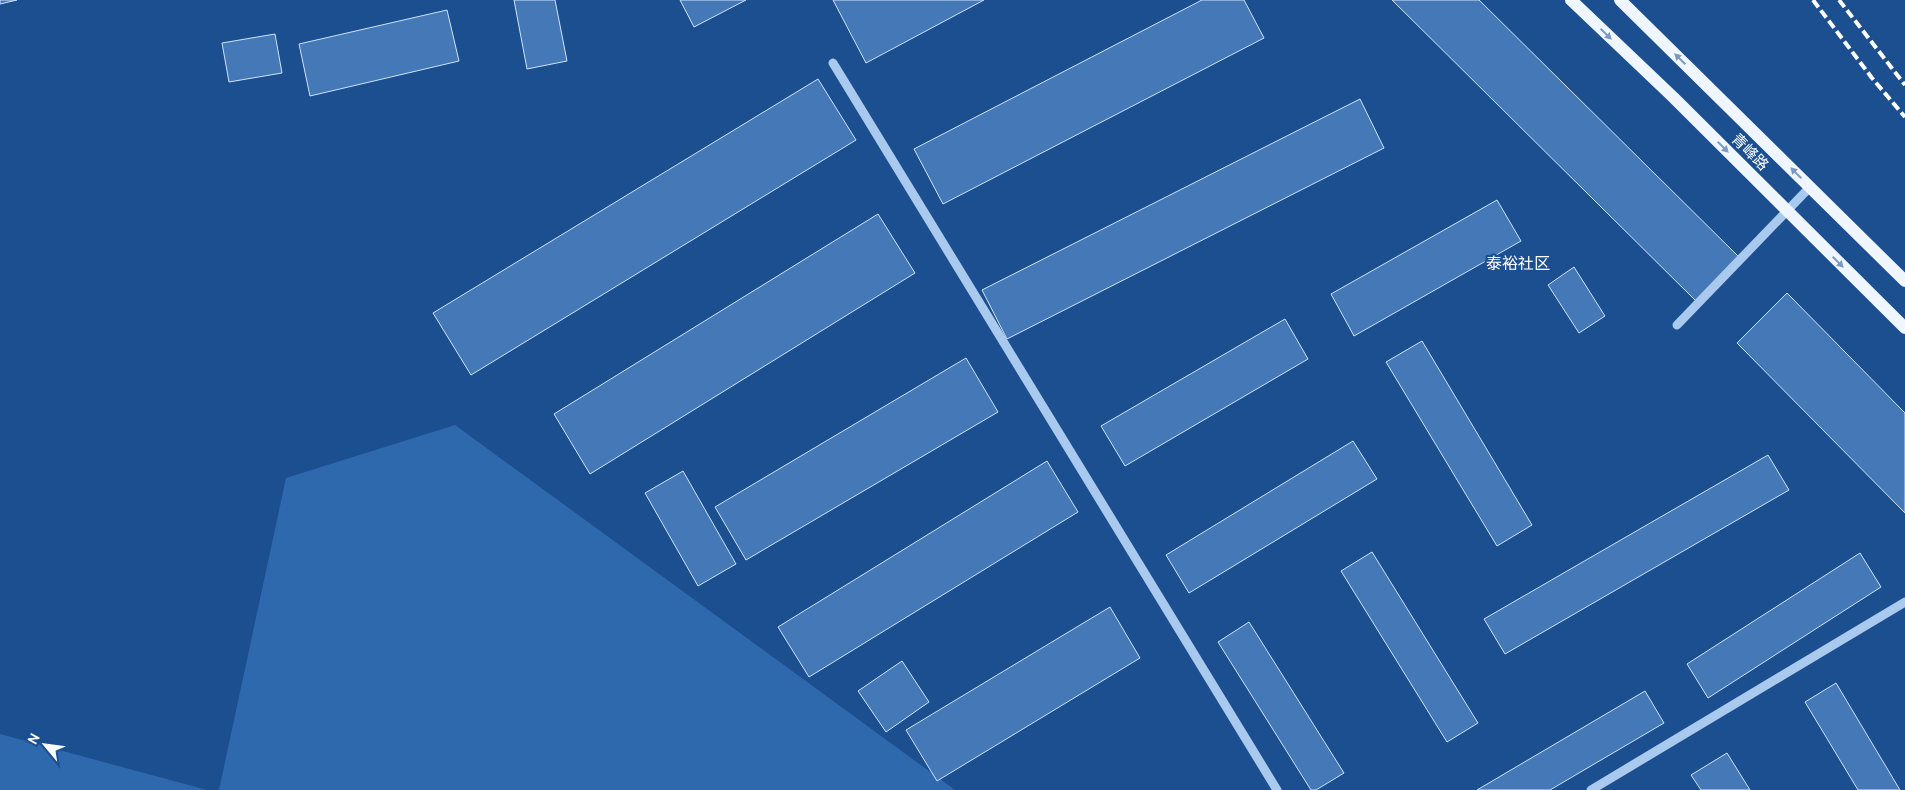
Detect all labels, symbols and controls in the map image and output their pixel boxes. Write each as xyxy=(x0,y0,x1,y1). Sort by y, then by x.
one-way arrow xyxy=(1600,28,1612,40)
one-way arrow xyxy=(1675,53,1687,65)
street label: 青峰路 xyxy=(1728,130,1772,174)
one-way arrow xyxy=(1716,141,1728,153)
one-way arrow xyxy=(1790,167,1802,179)
district label: 泰裕社区 xyxy=(1486,254,1550,273)
one-way arrow xyxy=(1831,256,1843,268)
north arrow xyxy=(20,720,70,770)
text: N xyxy=(23,730,44,747)

